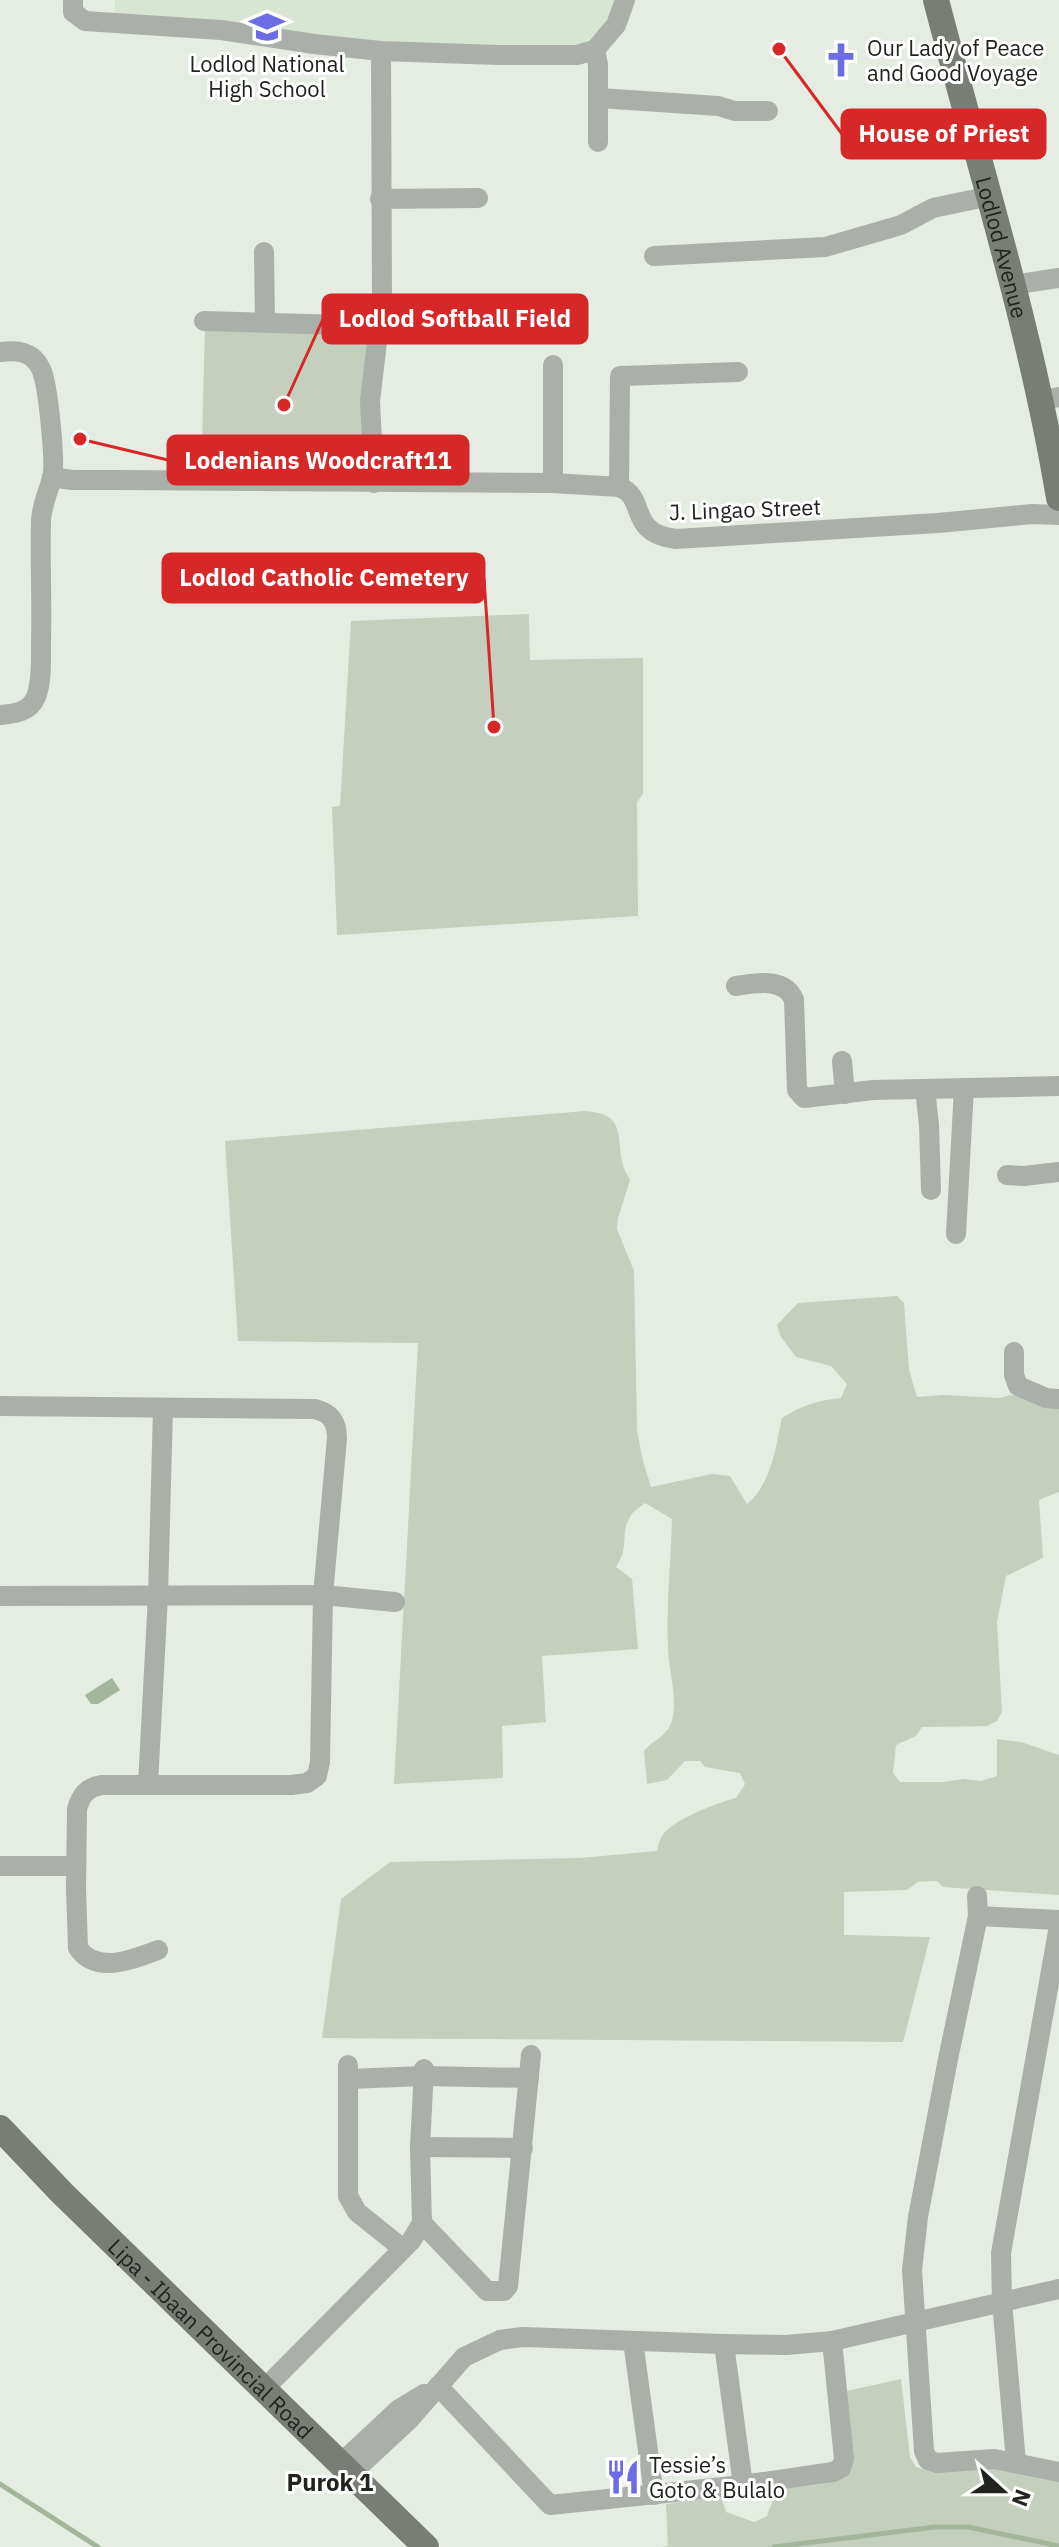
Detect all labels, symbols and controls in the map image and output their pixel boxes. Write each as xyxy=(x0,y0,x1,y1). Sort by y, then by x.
school or university icon: Lodlod National High School xyxy=(248,8,286,46)
place label: Our Lady of Peace and Good Voyage xyxy=(867,33,1044,87)
church icon: Our Lady of Peace and Good Voyage xyxy=(822,41,860,79)
place label: Lodlod National High School xyxy=(189,49,345,103)
callout: House of Priest xyxy=(842,110,1045,158)
text: House of Priest xyxy=(859,117,1029,149)
street label: Lodlod Avenue xyxy=(970,173,1035,321)
callout: Lodlod Softball Field xyxy=(323,295,587,343)
text: Lodlod Softball Field xyxy=(339,302,571,334)
callout: Lodenians Woodcraft11 xyxy=(168,436,468,484)
text: Lodenians Woodcraft11 xyxy=(184,444,452,476)
street label: J. Lingao Street xyxy=(668,492,822,526)
callout: Lodlod Catholic Cemetery xyxy=(163,554,484,602)
text: Lodlod Catholic Cemetery xyxy=(179,561,469,593)
street label: Lipa - Ibaan Provincial Road xyxy=(102,2232,320,2444)
place label: Tessie’s Goto & Bulalo xyxy=(649,2450,785,2504)
north arrow xyxy=(963,2451,1043,2531)
restaurant icon: Tessie’s Goto & Bulalo xyxy=(604,2458,642,2496)
district label: Purok 1 xyxy=(286,2466,374,2498)
text: N xyxy=(1006,2486,1039,2511)

